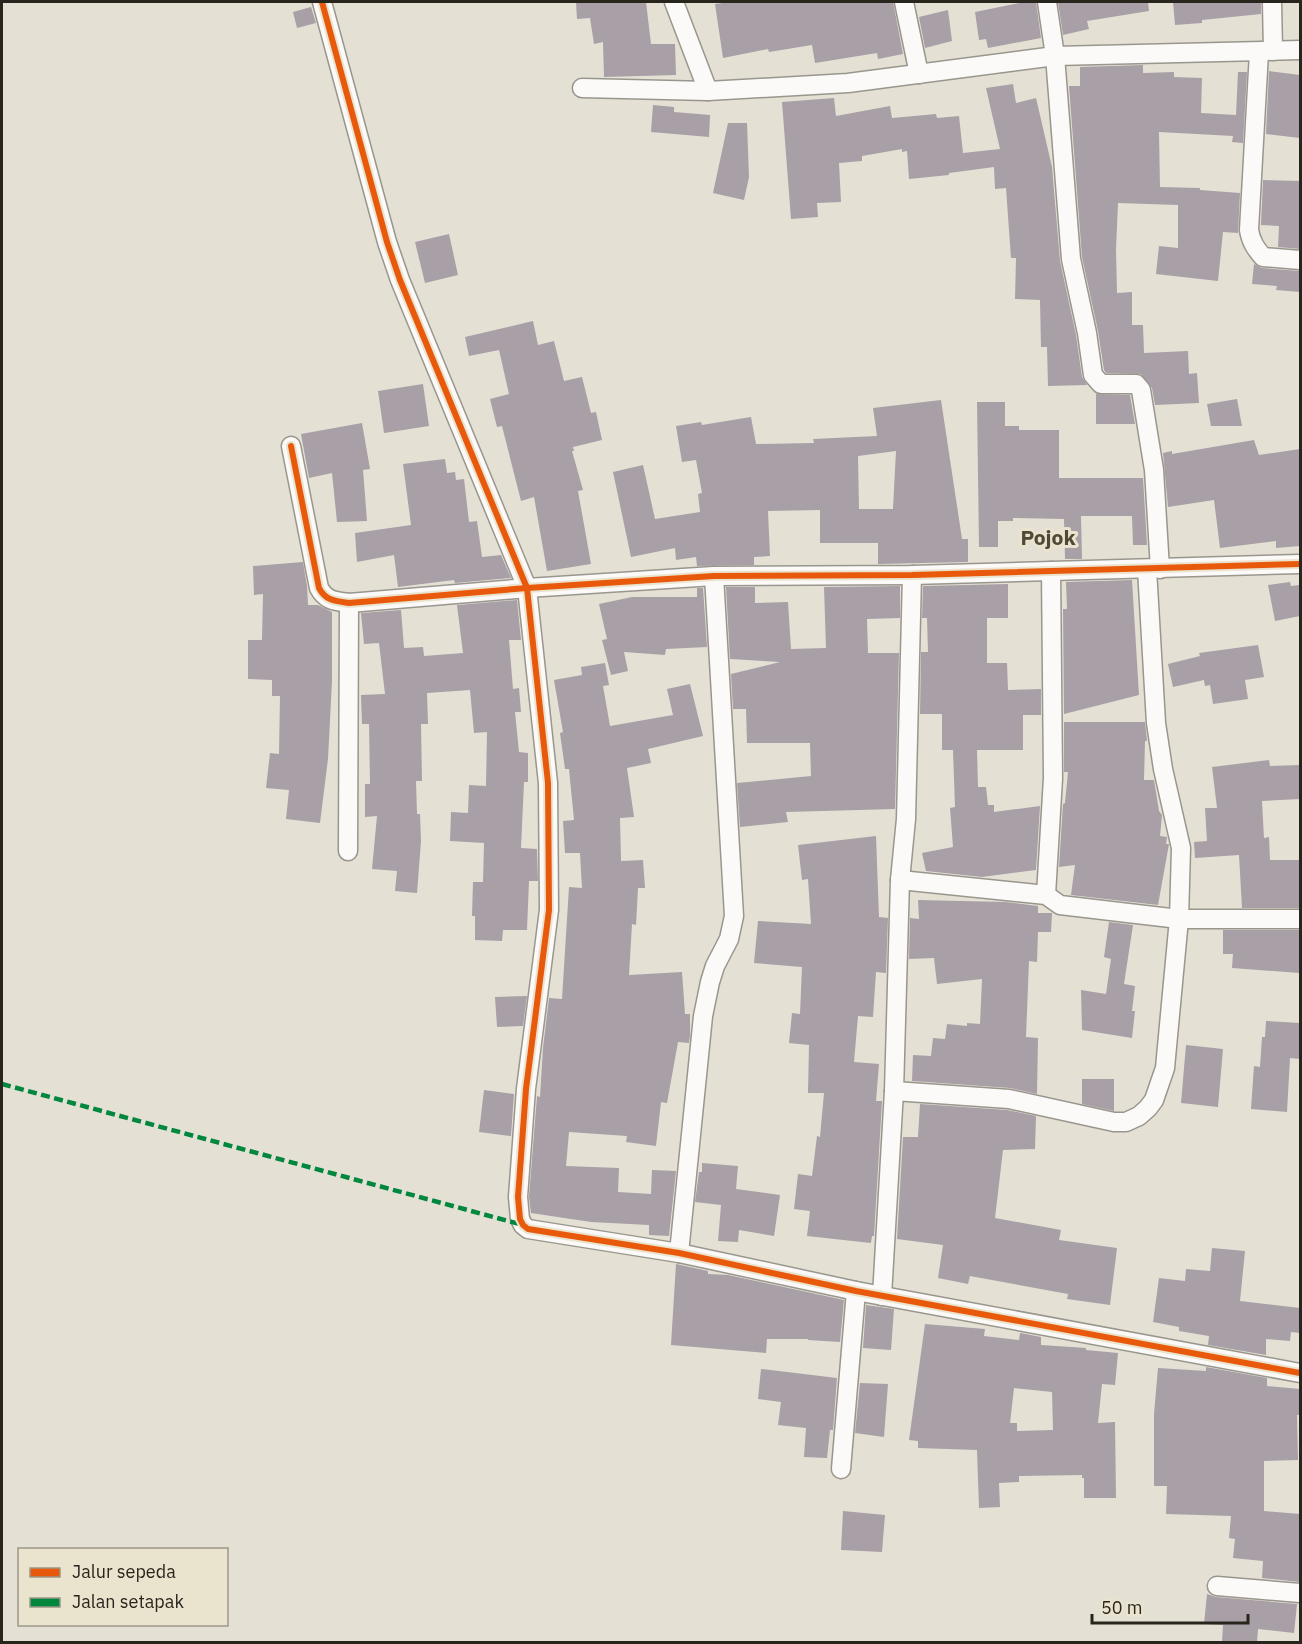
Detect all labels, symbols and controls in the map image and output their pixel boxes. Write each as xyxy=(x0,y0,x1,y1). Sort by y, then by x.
district label: Pojok xyxy=(1020,523,1076,551)
legend xyxy=(18,1548,228,1626)
text: Jalur sepeda xyxy=(72,1560,176,1583)
scale bar xyxy=(1092,1587,1248,1625)
text: Jalan setapak xyxy=(72,1590,184,1613)
text: 50 m xyxy=(1101,1596,1143,1619)

